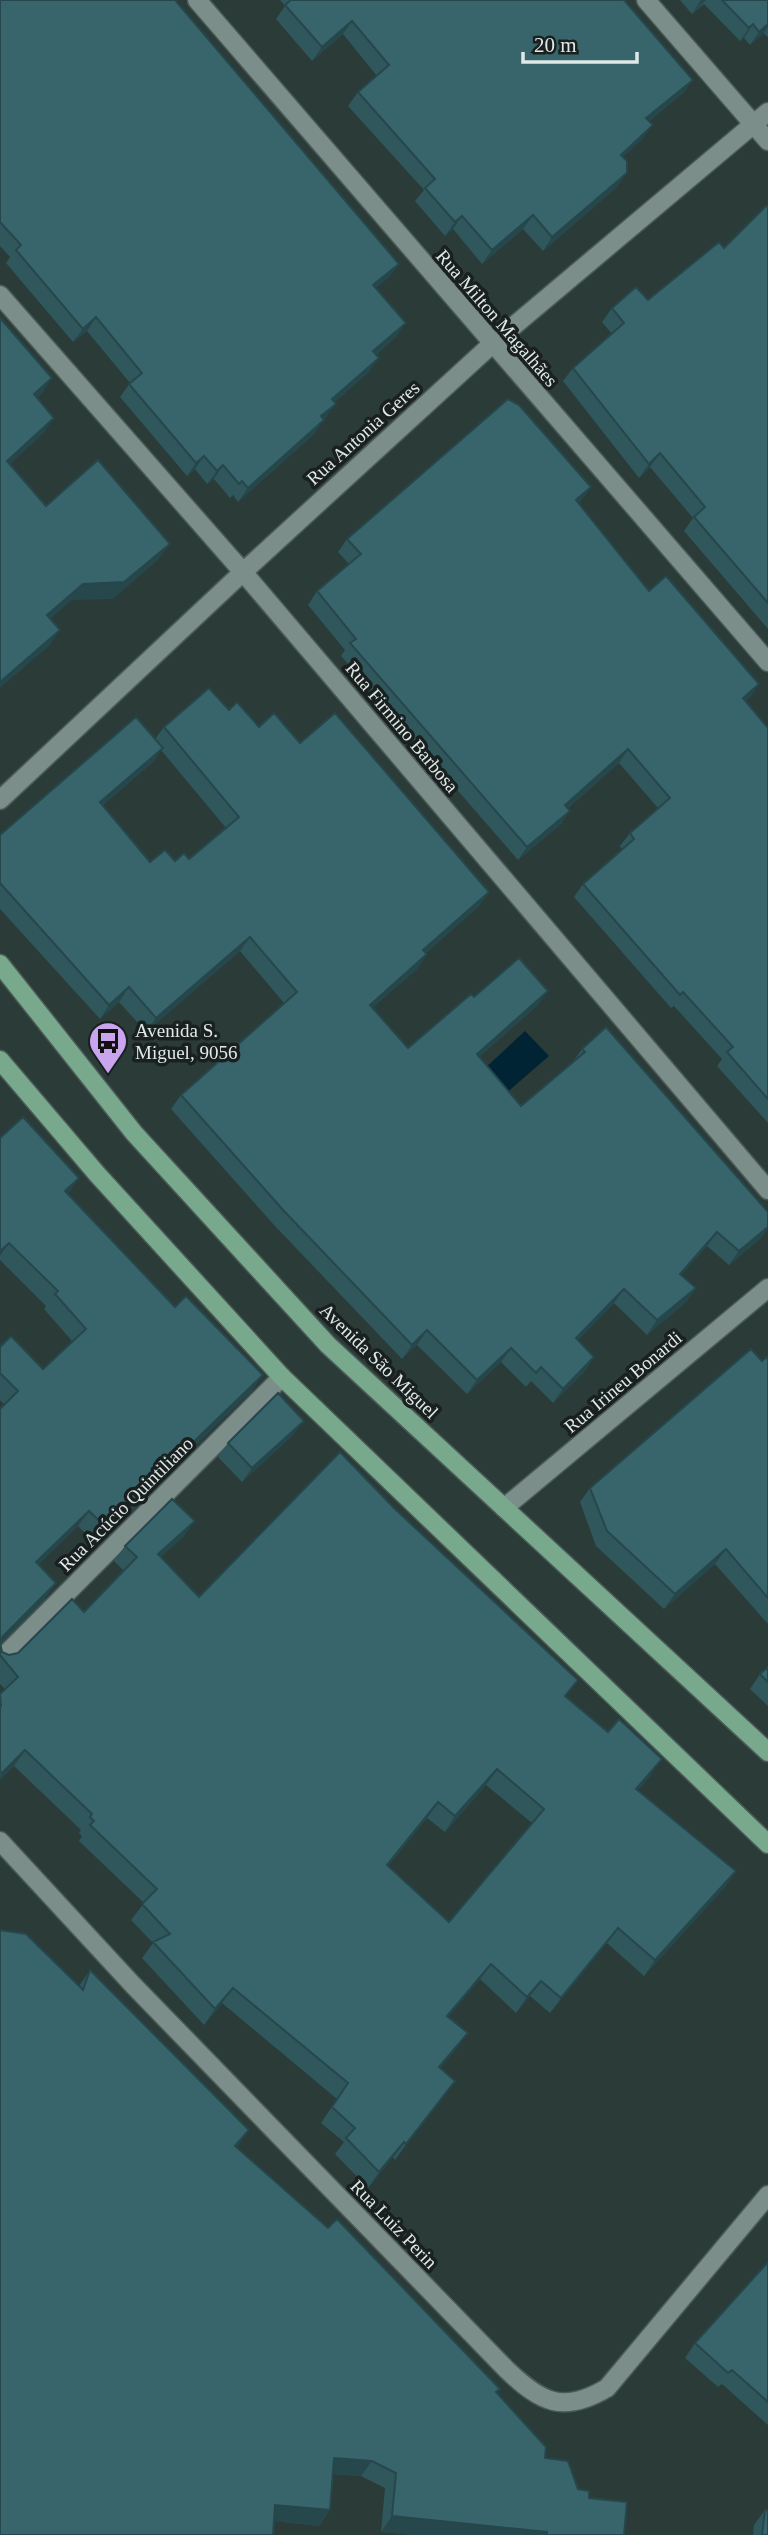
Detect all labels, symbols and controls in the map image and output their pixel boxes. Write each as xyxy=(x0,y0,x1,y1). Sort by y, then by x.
scale bar xyxy=(523,21,637,65)
text: 20 m xyxy=(534,33,577,57)
street label: Rua Milton Magalhães xyxy=(432,245,562,391)
street label: Rua Antonia Geres xyxy=(302,377,424,489)
street label: Rua Firmino Barbosa xyxy=(341,658,463,797)
bus stop icon: Avenida S. Miguel, 9056 xyxy=(87,1020,129,1075)
place label: Avenida S. Miguel, 9056 xyxy=(135,1020,237,1063)
street label: Avenida São Miguel xyxy=(316,1299,442,1423)
street label: Rua Irineu Bonardi xyxy=(560,1327,686,1437)
street label: Rua Acúcio Quintiliano xyxy=(55,1433,197,1575)
street label: Rua Luiz Perin xyxy=(346,2175,442,2273)

